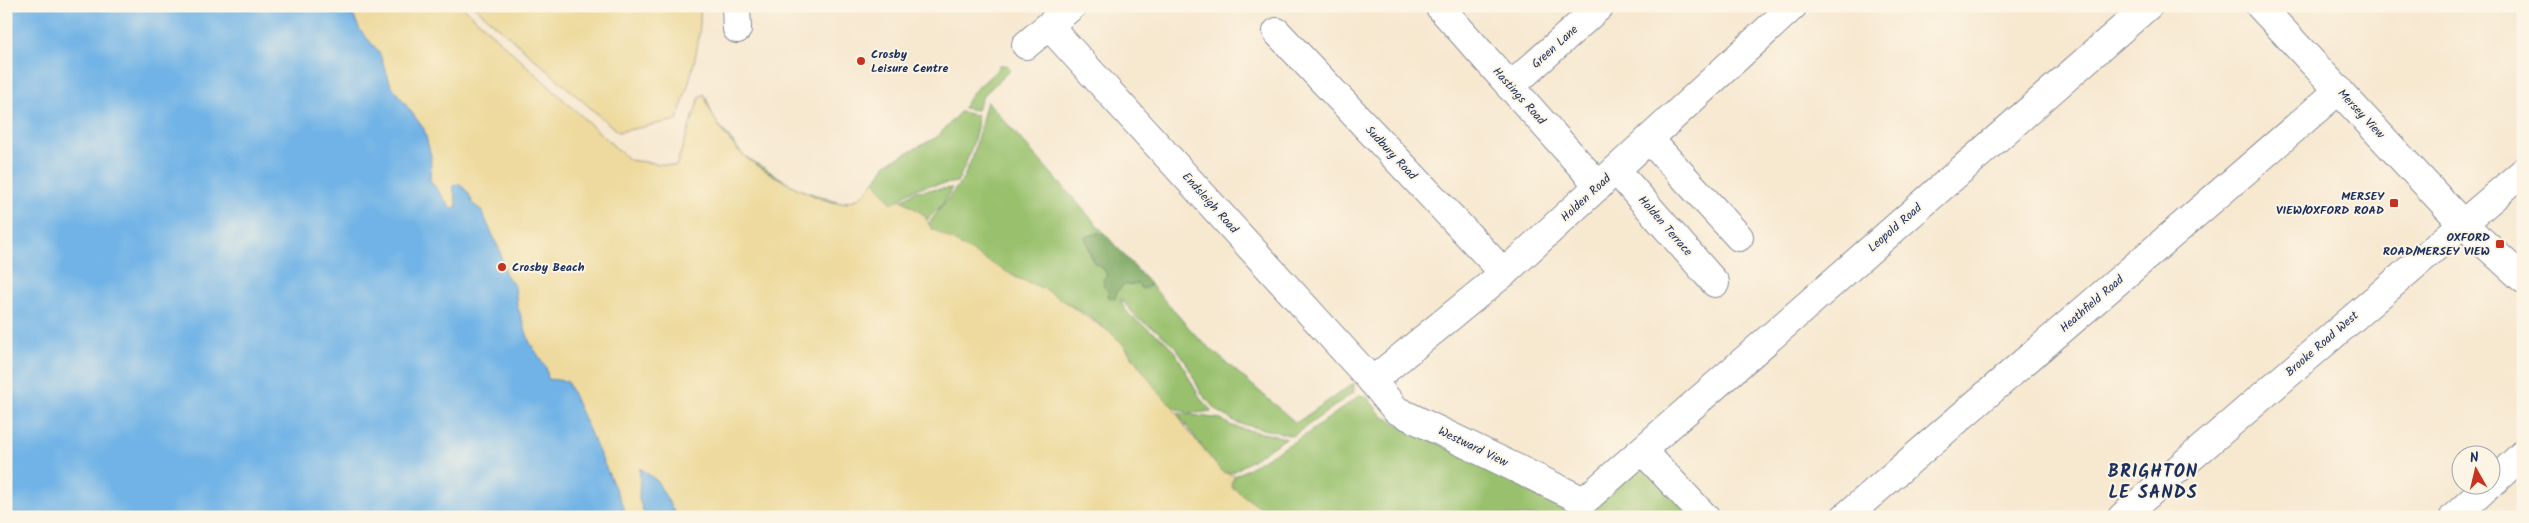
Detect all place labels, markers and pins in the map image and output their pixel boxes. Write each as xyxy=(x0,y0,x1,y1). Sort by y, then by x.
place label: Crosby Leisure Centre xyxy=(871,45,948,78)
marker: Crosby Leisure Centre xyxy=(855,55,867,67)
place label: MERSEY VIEW/OXFORD ROAD xyxy=(2276,187,2385,220)
marker: MERSEY VIEW/OXFORD ROAD xyxy=(2388,197,2400,209)
place label: OXFORD ROAD/MERSEY VIEW xyxy=(2383,228,2490,261)
marker: OXFORD ROAD/MERSEY VIEW xyxy=(2494,238,2506,250)
place label: Crosby Beach xyxy=(512,258,585,277)
marker: Crosby Beach xyxy=(496,261,508,273)

